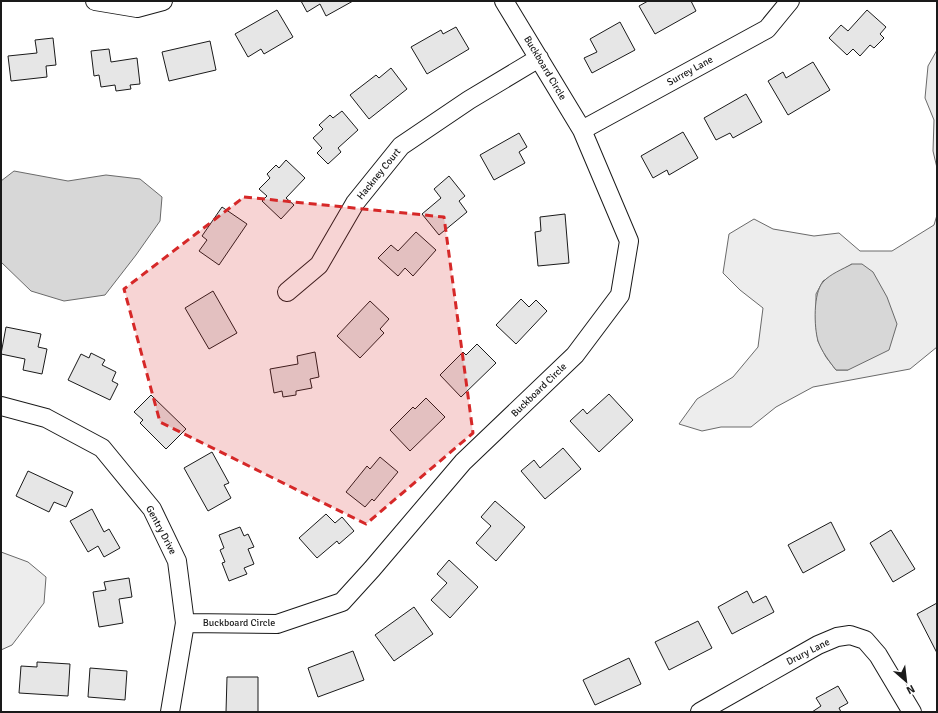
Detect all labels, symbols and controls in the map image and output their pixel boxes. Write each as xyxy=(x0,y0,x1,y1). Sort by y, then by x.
street label: Buckboard Circle xyxy=(521,34,569,102)
street label: Surrey Lane xyxy=(665,53,715,89)
street label: Hackney Court xyxy=(355,145,404,202)
street label: Buckboard Circle xyxy=(509,360,569,420)
street label: Gentry Drive xyxy=(143,504,179,556)
street label: Buckboard Circle xyxy=(203,617,275,629)
street label: Drury Lane xyxy=(784,636,832,668)
north arrow xyxy=(886,661,926,701)
text: N xyxy=(904,682,917,697)

